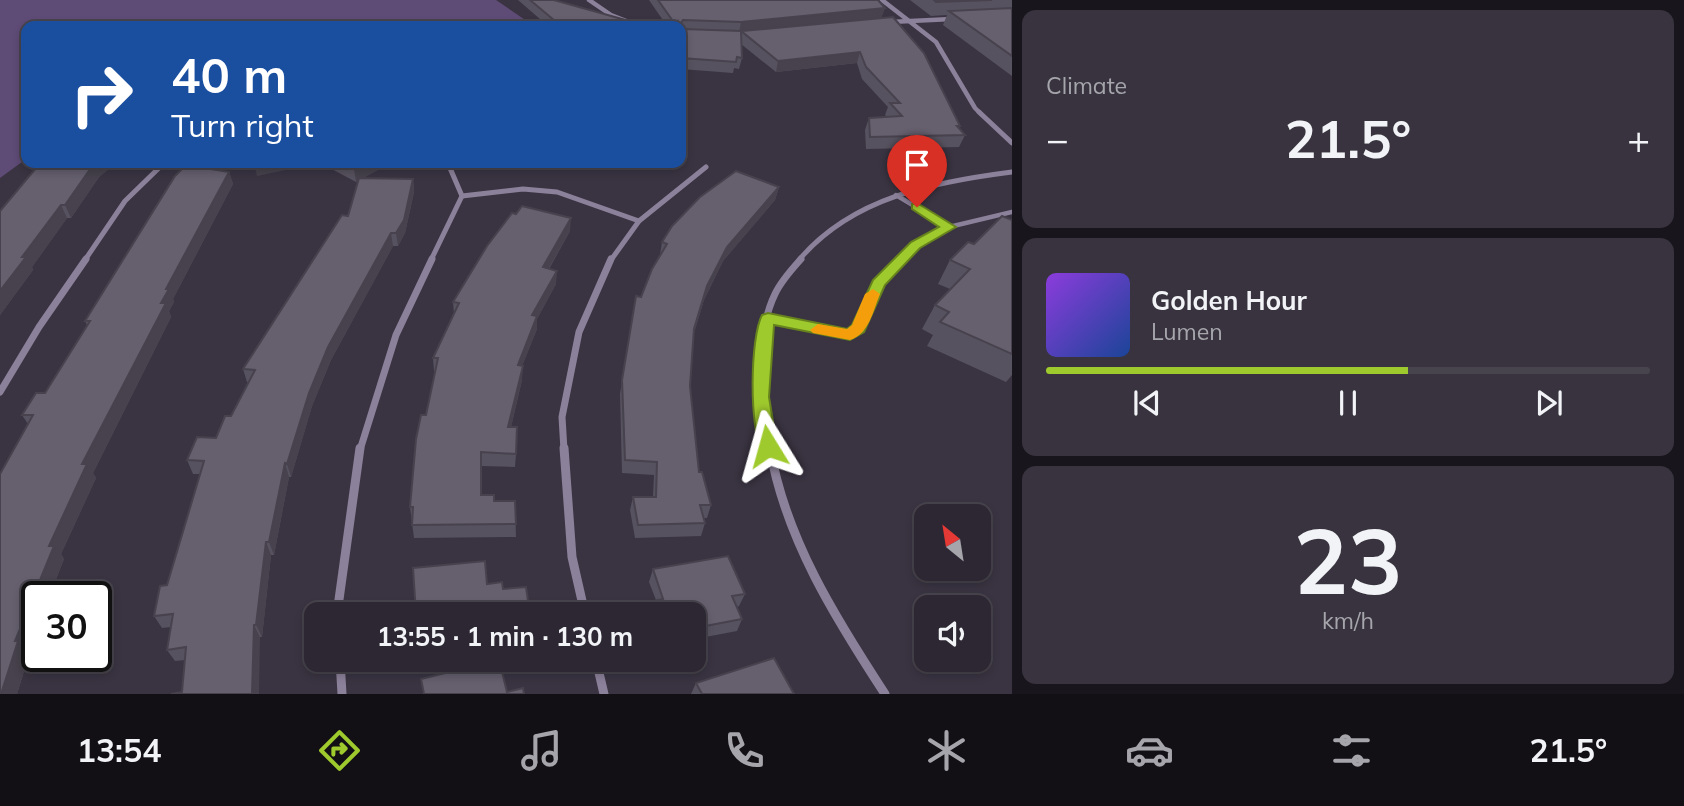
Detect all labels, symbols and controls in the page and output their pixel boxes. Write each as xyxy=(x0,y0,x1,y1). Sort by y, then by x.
text: 40 m xyxy=(171,44,287,105)
icon: right xyxy=(56,49,147,140)
text: Climate xyxy=(1046,71,1127,100)
text: Turn right xyxy=(171,105,314,145)
text: 21.5° xyxy=(1285,106,1411,171)
text: − xyxy=(1046,115,1069,163)
text: + xyxy=(1627,115,1650,163)
pin xyxy=(887,135,947,207)
icon: arrive xyxy=(898,146,936,184)
text: Golden Hour xyxy=(1151,284,1307,317)
text: Lumen xyxy=(1151,317,1223,346)
icon: previous xyxy=(1128,384,1166,422)
icon: pause xyxy=(1329,384,1367,422)
icon: next xyxy=(1530,384,1568,422)
position arrow xyxy=(731,409,805,483)
text: 23 xyxy=(1293,503,1403,617)
north arrow xyxy=(914,504,990,581)
map controls xyxy=(914,504,991,672)
speed limit sign: 30 xyxy=(21,581,112,672)
button: sound xyxy=(914,595,991,672)
text: km/h xyxy=(1322,606,1374,635)
text: 13:55 · 1 min · 130 m xyxy=(377,620,633,653)
icon: directions xyxy=(315,726,364,775)
icon: music xyxy=(517,726,566,775)
icon: phone xyxy=(720,726,769,775)
icon: climate xyxy=(922,726,971,775)
icon: car xyxy=(1125,726,1174,775)
icon: filters xyxy=(1327,726,1376,775)
text: 13:54 xyxy=(77,730,161,770)
text: 21.5° xyxy=(1530,730,1607,770)

